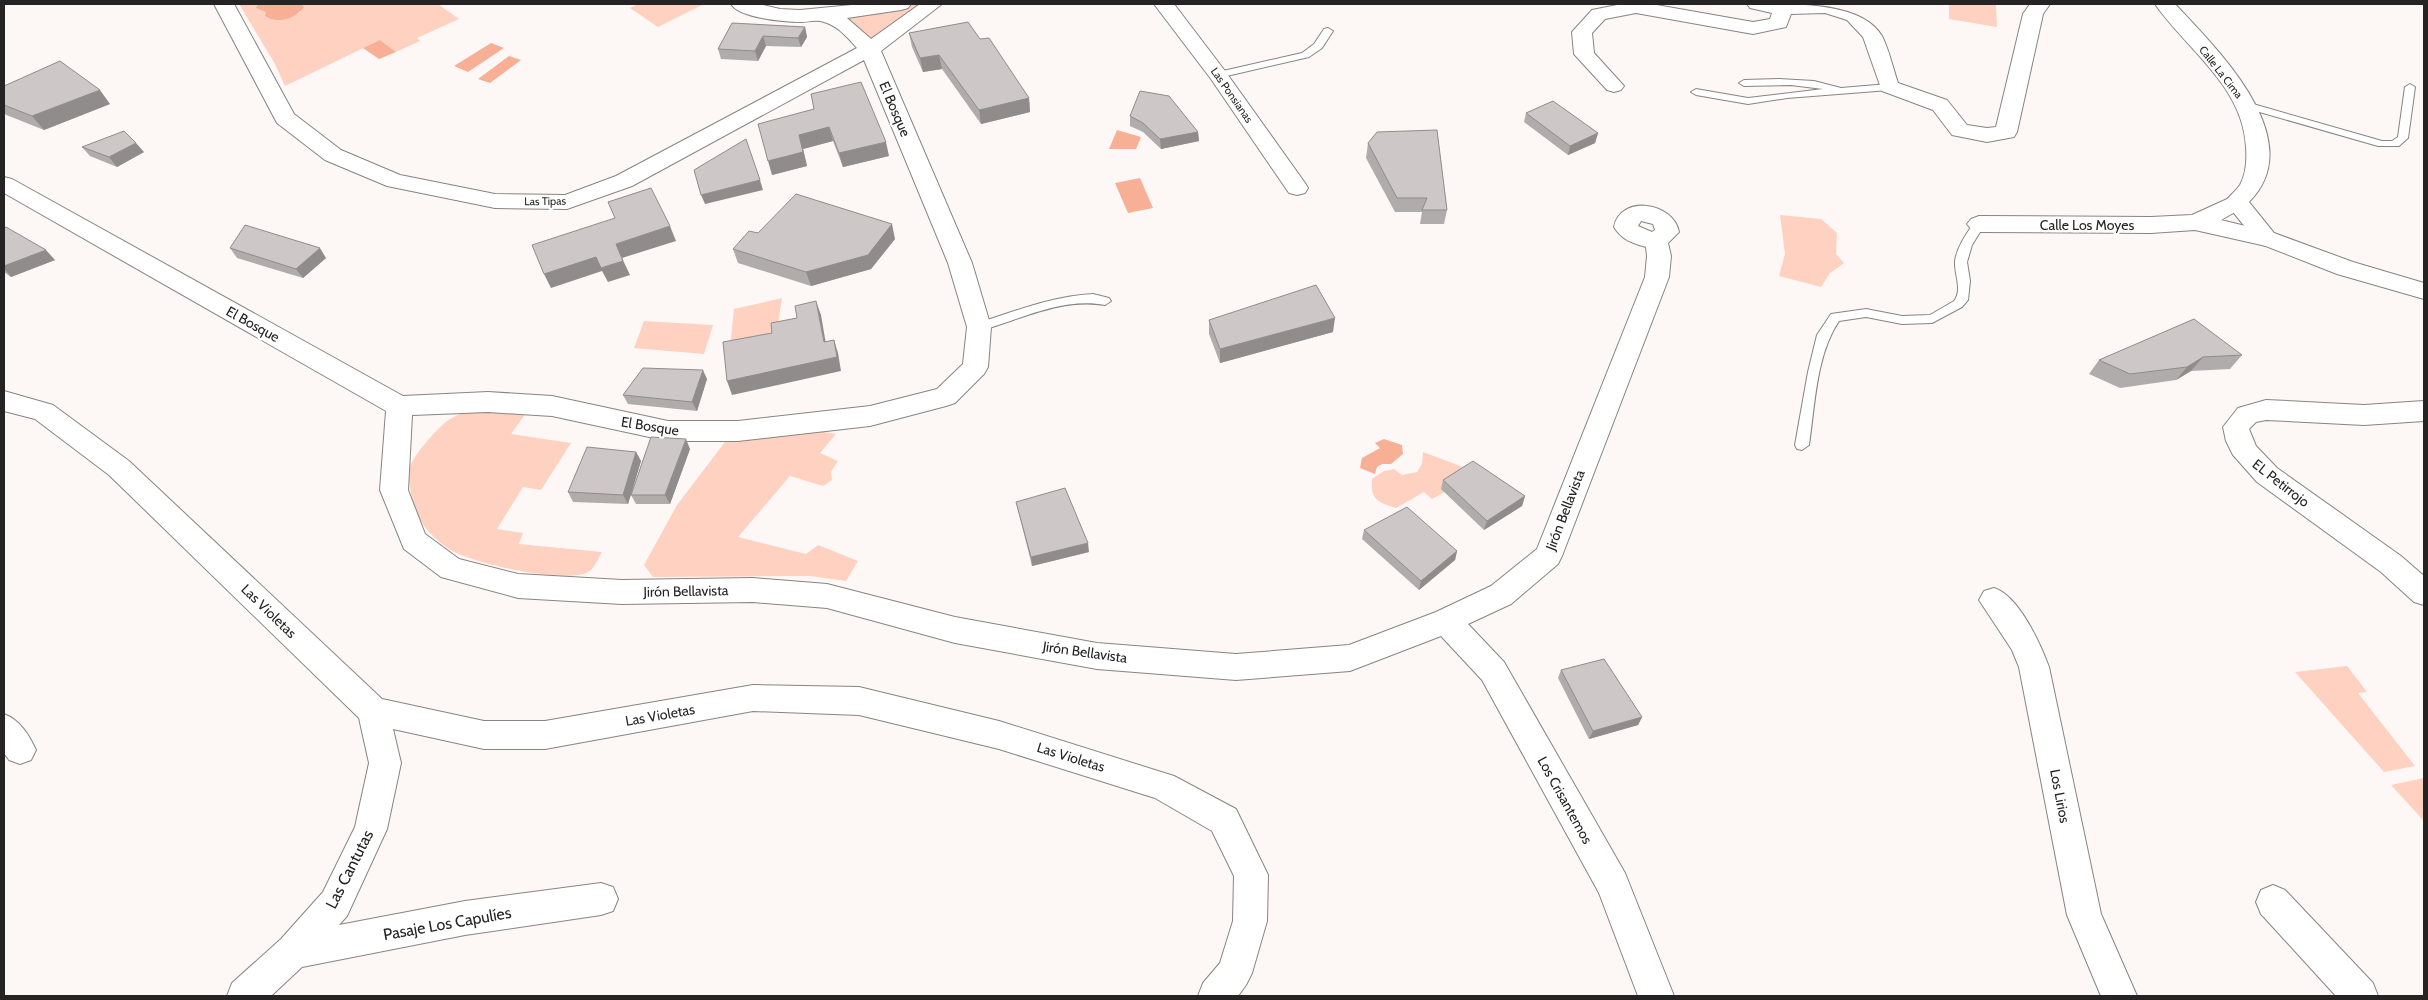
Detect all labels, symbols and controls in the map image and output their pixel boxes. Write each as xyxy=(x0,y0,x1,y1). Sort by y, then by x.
street label: Calle La Cima xyxy=(2196,43,2246,102)
street label: Las Ponsianas xyxy=(1208,65,1256,126)
street label: El Bosque xyxy=(875,79,915,139)
street label: Las Tipas xyxy=(524,194,566,208)
street label: Calle Los Moyes xyxy=(2040,216,2134,234)
street label: El Bosque xyxy=(223,302,283,346)
street label: El Bosque xyxy=(620,413,680,439)
street label: EL Petirrojo xyxy=(2249,455,2313,511)
street label: Jirón Bellavista xyxy=(1541,467,1589,554)
street label: Las Violetas xyxy=(238,580,301,642)
street label: Jirón Bellavista xyxy=(642,581,729,601)
street label: Jirón Bellavista xyxy=(1041,637,1129,667)
street label: Las Violetas xyxy=(624,700,696,730)
street label: Las Violetas xyxy=(1035,738,1107,776)
street label: Los Crisantemos xyxy=(1534,753,1597,847)
street label: Los Lirios xyxy=(2046,768,2074,825)
street label: Las Cantutas xyxy=(322,826,378,912)
street label: Pasaje Los Capulíes xyxy=(382,903,513,944)

